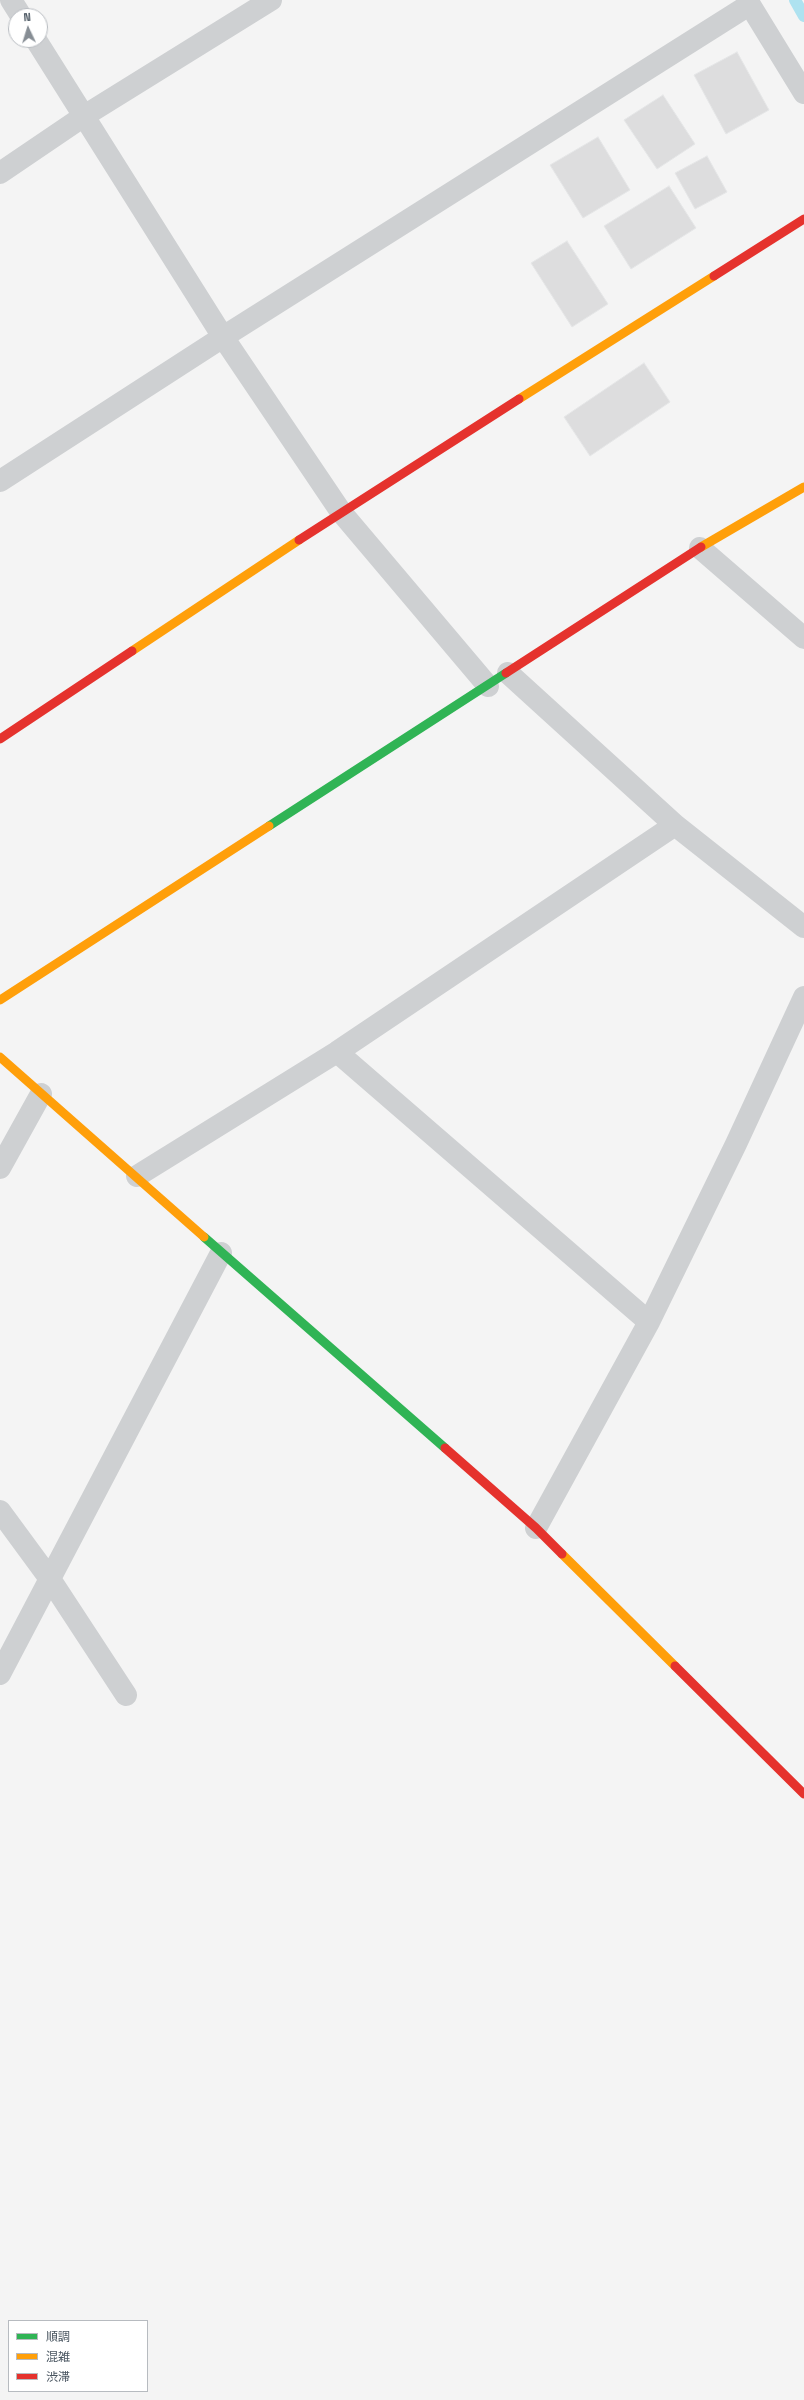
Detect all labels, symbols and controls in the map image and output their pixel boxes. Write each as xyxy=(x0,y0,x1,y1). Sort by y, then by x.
north arrow xyxy=(8,8,48,48)
text: N xyxy=(23,10,31,24)
legend xyxy=(8,2320,148,2392)
text: 順調 xyxy=(46,2329,70,2345)
text: 混雑 xyxy=(46,2349,70,2365)
text: 渋滞 xyxy=(46,2369,70,2385)

